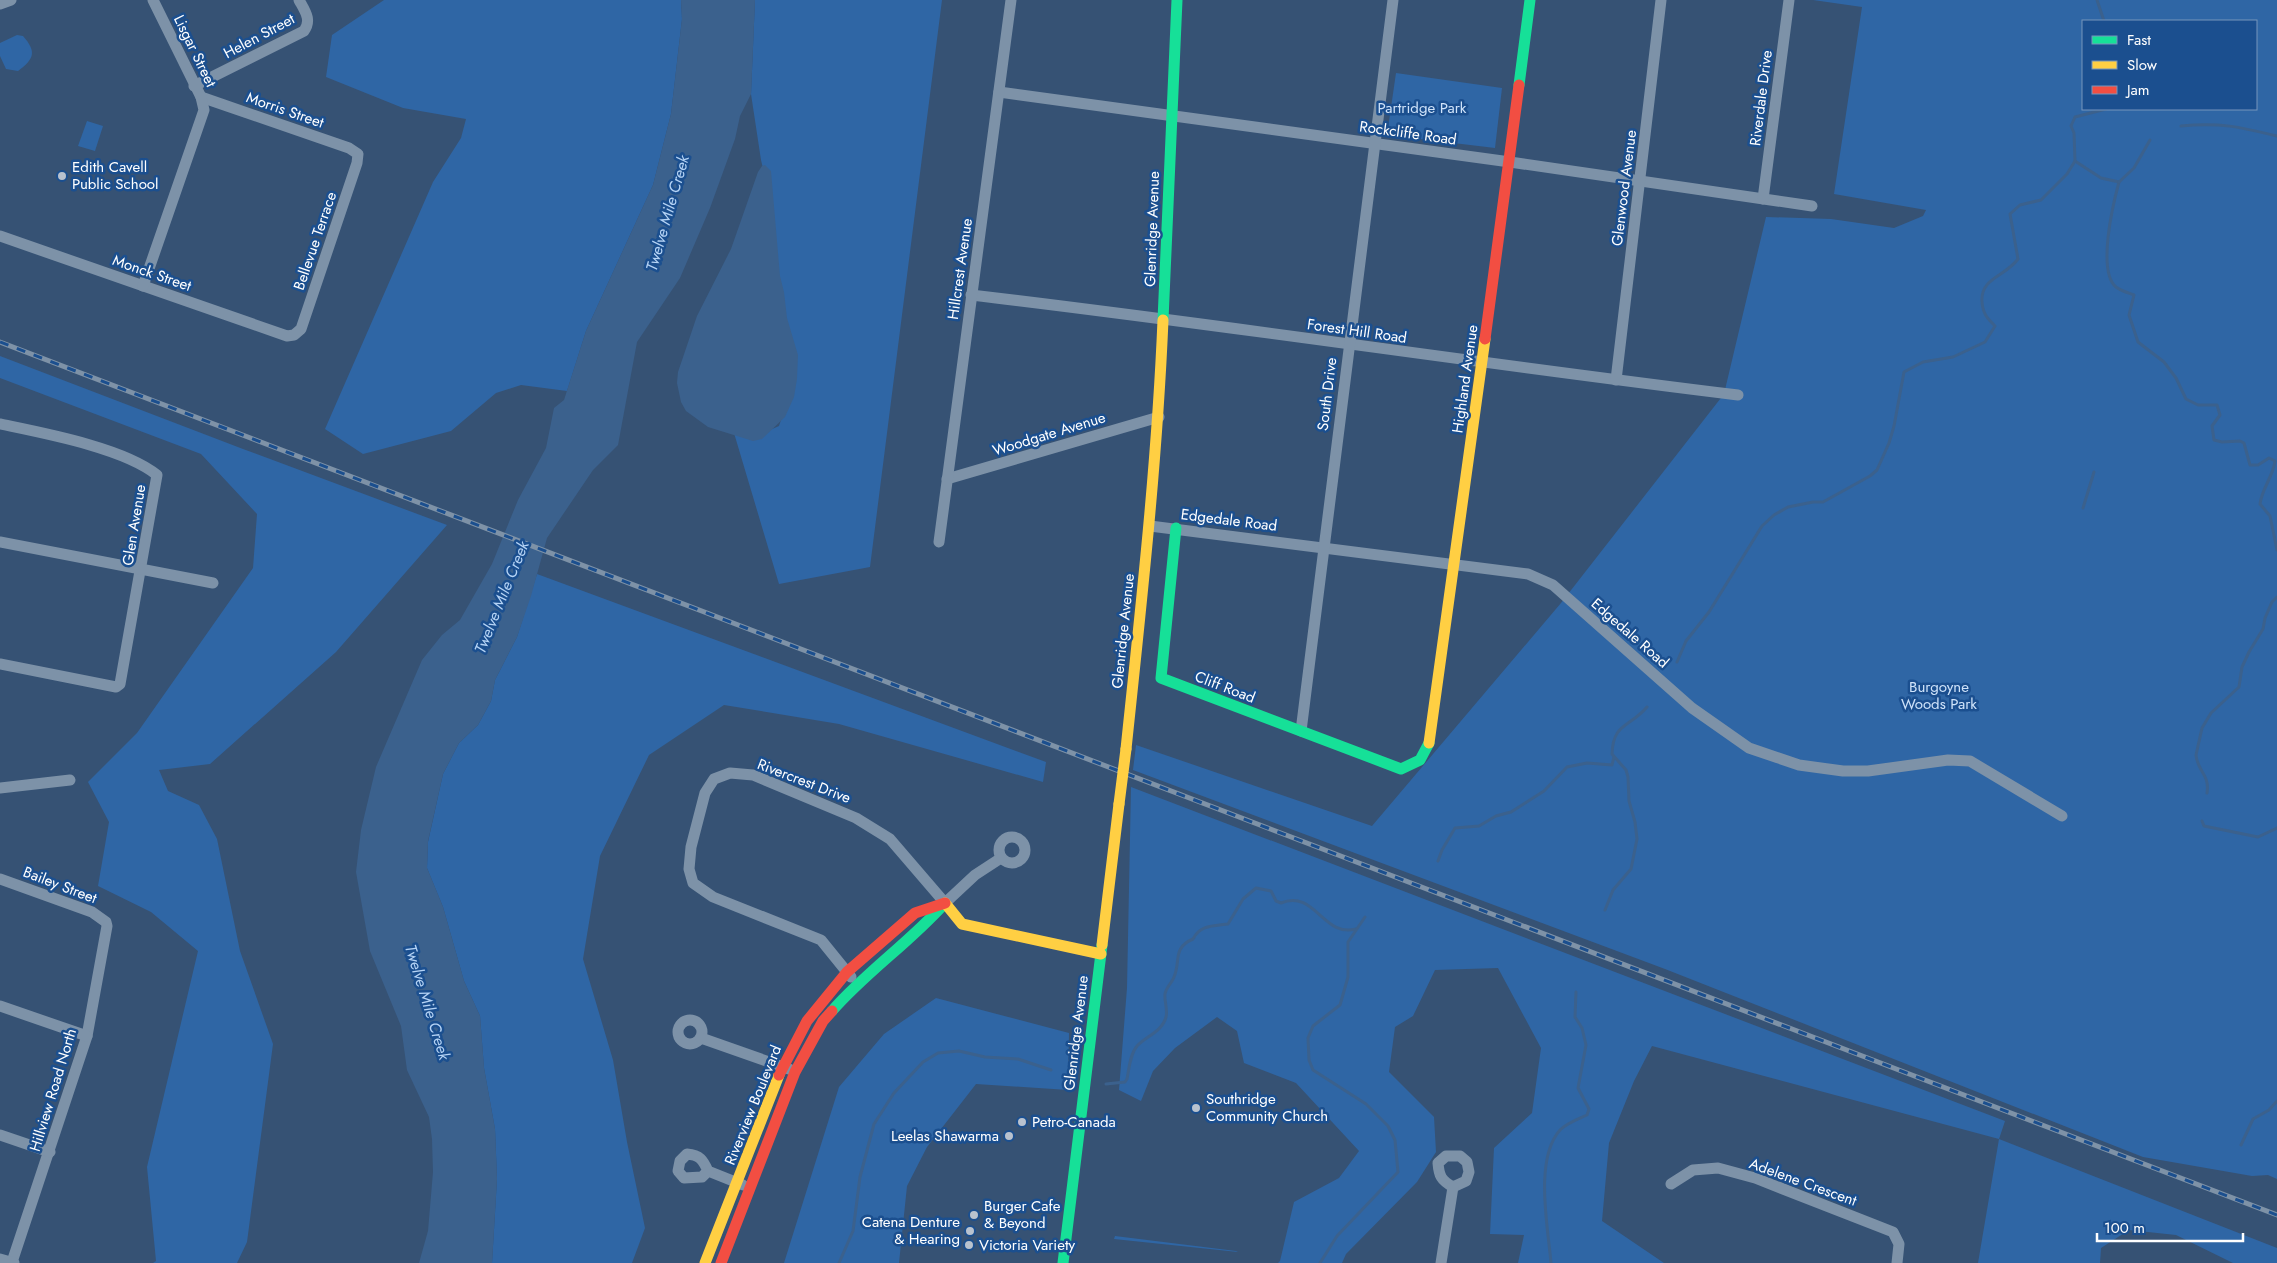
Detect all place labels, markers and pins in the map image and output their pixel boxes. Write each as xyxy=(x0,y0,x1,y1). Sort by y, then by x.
place label: Edith Cavell Public School xyxy=(72,156,158,195)
marker: Edith Cavell Public School xyxy=(56,170,68,182)
place label: Southridge Community Church xyxy=(1206,1088,1328,1127)
marker: Southridge Community Church xyxy=(1190,1102,1202,1114)
place label: Petro-Canada xyxy=(1032,1111,1116,1133)
marker: Petro-Canada xyxy=(1016,1116,1028,1128)
place label: Leelas Shawarma xyxy=(891,1125,999,1147)
marker: Leelas Shawarma xyxy=(1003,1130,1015,1142)
place label: Burger Cafe & Beyond xyxy=(984,1195,1061,1234)
marker: Burger Cafe & Beyond xyxy=(968,1209,980,1221)
place label: Catena Denture & Hearing xyxy=(862,1211,960,1250)
marker: Catena Denture & Hearing xyxy=(964,1225,976,1237)
place label: Victoria Variety xyxy=(979,1234,1076,1256)
marker: Victoria Variety xyxy=(963,1239,975,1251)

